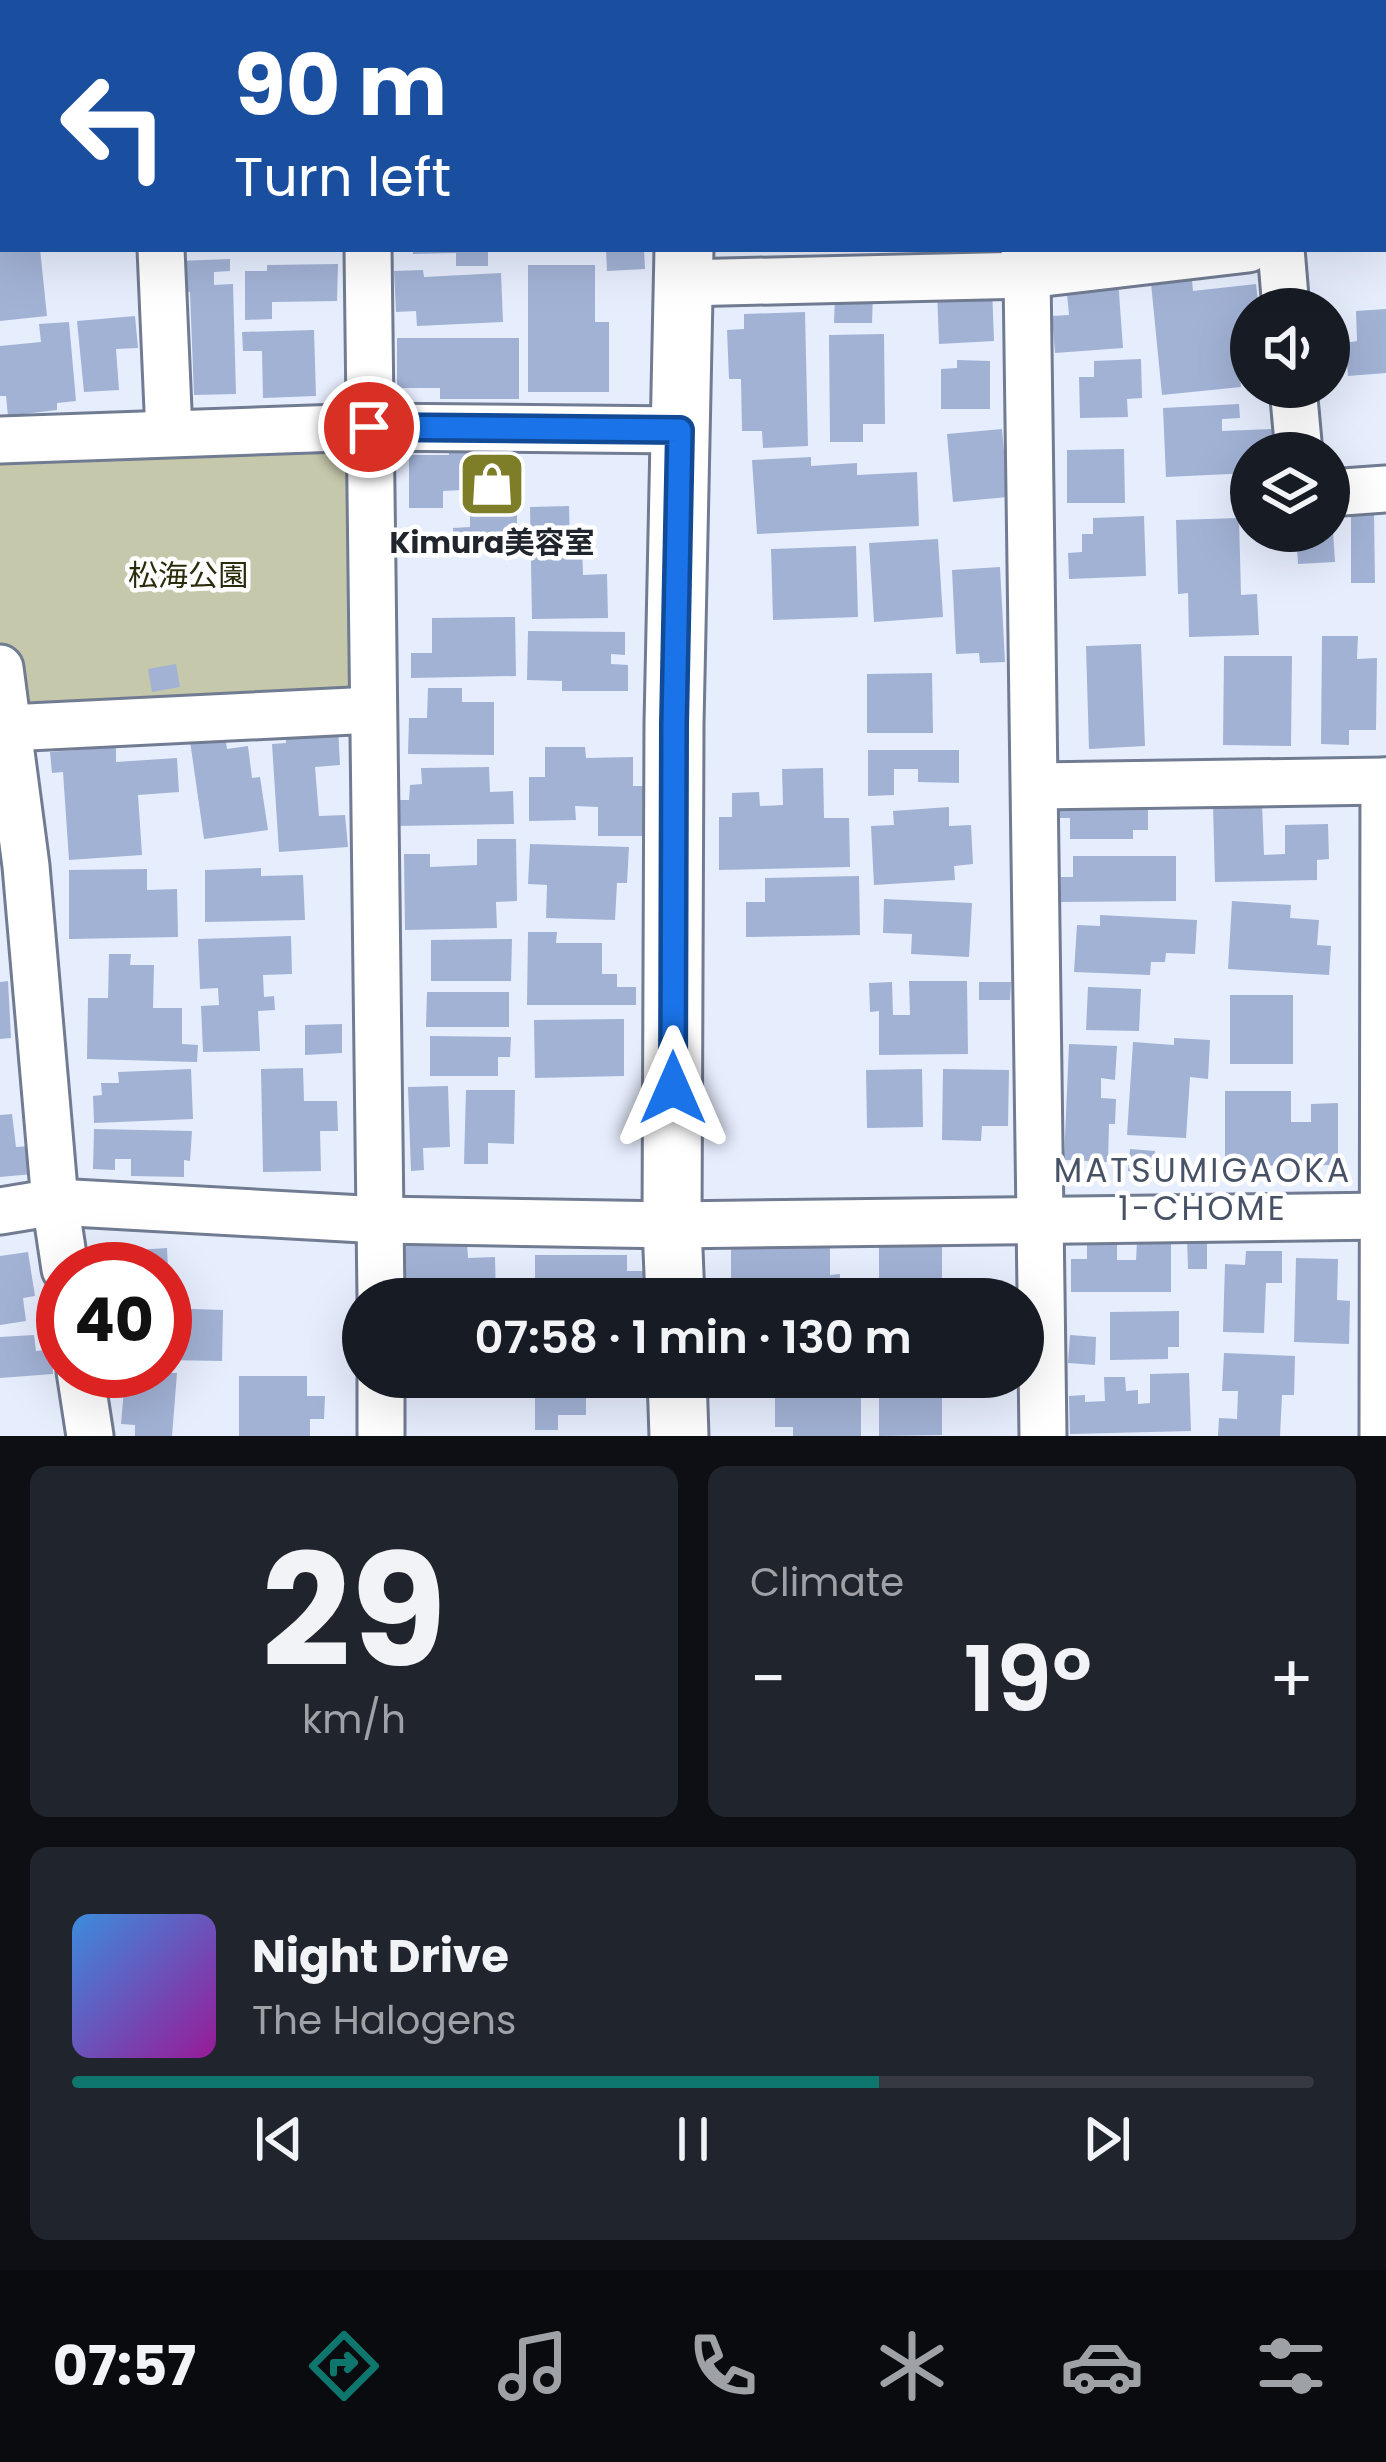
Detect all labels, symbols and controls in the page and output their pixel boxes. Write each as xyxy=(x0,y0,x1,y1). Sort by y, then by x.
text: 90 m xyxy=(234,27,447,144)
icon: left xyxy=(36,48,192,204)
text: Turn left xyxy=(234,139,451,215)
map controls xyxy=(1230,288,1350,552)
button: sound xyxy=(1230,288,1350,408)
pin xyxy=(318,376,420,478)
icon: arrive xyxy=(336,394,402,460)
button: layers xyxy=(1230,432,1350,552)
shop icon: Kimura美容室 xyxy=(457,449,527,519)
place label: Kimura美容室 xyxy=(390,521,594,564)
park label: 松海公園 xyxy=(128,554,248,597)
position arrow xyxy=(610,1025,736,1151)
district label: MATSUMIGAOKA 1-CHOME xyxy=(1054,1147,1352,1232)
speed limit sign: 40 xyxy=(36,1242,192,1398)
text: 07:58 · 1 min · 130 m xyxy=(474,1306,912,1369)
text: 29 xyxy=(261,1502,447,1721)
text: Climate xyxy=(750,1555,904,1610)
text: 19° xyxy=(963,1616,1092,1743)
text: − xyxy=(750,1633,786,1725)
text: + xyxy=(1269,1633,1314,1725)
text: km/h xyxy=(302,1692,406,1747)
text: Night Drive xyxy=(252,1925,509,1988)
text: The Halogens xyxy=(252,1993,516,2048)
icon: previous xyxy=(246,2106,312,2172)
icon: pause xyxy=(660,2106,726,2172)
icon: next xyxy=(1074,2106,1140,2172)
icon: directions xyxy=(302,2324,386,2408)
icon: music xyxy=(491,2324,575,2408)
icon: phone xyxy=(681,2324,765,2408)
icon: climate xyxy=(870,2324,954,2408)
icon: car xyxy=(1060,2324,1144,2408)
icon: filters xyxy=(1249,2324,1333,2408)
text: 07:57 xyxy=(53,2328,196,2404)

